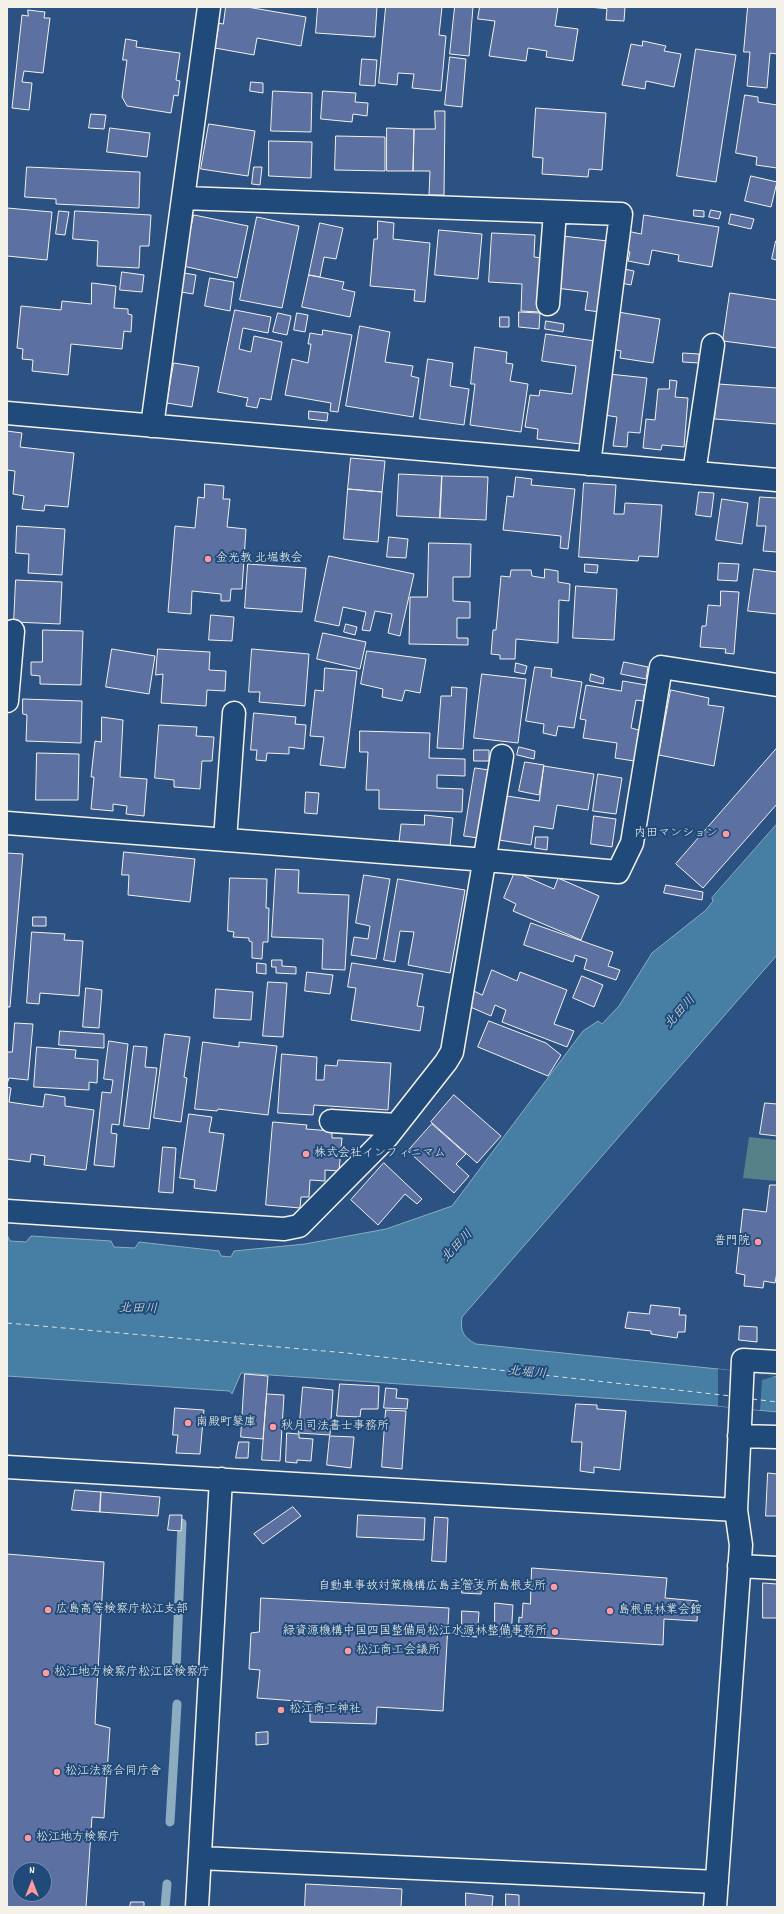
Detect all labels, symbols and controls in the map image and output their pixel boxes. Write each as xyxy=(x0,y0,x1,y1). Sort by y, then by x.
place label: 金光教 北堀教会 xyxy=(216,552,303,566)
marker: 金光教 北堀教会 xyxy=(203,554,213,564)
place label: 内田マンション xyxy=(634,827,718,841)
marker: 内田マンション xyxy=(721,829,731,839)
water label: 北田川 xyxy=(662,993,700,1033)
place label: 株式会社インフィニマム xyxy=(314,1147,446,1161)
marker: 株式会社インフィニマム xyxy=(301,1149,311,1159)
water label: 北田川 xyxy=(439,1228,477,1266)
place label: 普門院 xyxy=(714,1235,750,1249)
marker: 普門院 xyxy=(753,1237,763,1247)
water label: 北田川 xyxy=(118,1302,158,1318)
water label: 北堀川 xyxy=(507,1365,547,1383)
place label: 南殿町鼕庫 xyxy=(196,1416,256,1430)
marker: 南殿町鼕庫 xyxy=(183,1418,193,1428)
place label: 秋月司法書士事務所 xyxy=(281,1420,389,1434)
marker: 秋月司法書士事務所 xyxy=(268,1422,278,1432)
place label: 自動車事故対策機構広島主管支所島根支所 xyxy=(318,1580,546,1594)
marker: 自動車事故対策機構広島主管支所島根支所 xyxy=(549,1582,559,1592)
place label: 広島高等検察庁松江支部 xyxy=(56,1603,188,1617)
place label: 島根県林業会館 xyxy=(618,1604,702,1618)
marker: 広島高等検察庁松江支部 xyxy=(43,1605,53,1615)
marker: 島根県林業会館 xyxy=(605,1606,615,1616)
place label: 緑資源機構中国四国整備局松江水源林整備事務所 xyxy=(283,1625,547,1639)
marker: 緑資源機構中国四国整備局松江水源林整備事務所 xyxy=(550,1627,560,1637)
place label: 松江商工会議所 xyxy=(356,1644,440,1658)
marker: 松江商工会議所 xyxy=(343,1646,353,1656)
place label: 松江地方検察庁松江区検察庁 xyxy=(54,1666,210,1680)
marker: 松江地方検察庁松江区検察庁 xyxy=(41,1668,51,1678)
place label: 松江商工神社 xyxy=(289,1703,361,1717)
marker: 松江商工神社 xyxy=(276,1705,286,1715)
place label: 松江法務合同庁舎 xyxy=(65,1765,161,1779)
marker: 松江法務合同庁舎 xyxy=(52,1767,62,1777)
place label: 松江地方検察庁 xyxy=(36,1831,120,1845)
marker: 松江地方検察庁 xyxy=(23,1833,33,1843)
north arrow xyxy=(12,1862,52,1902)
text: N xyxy=(29,1863,35,1879)

